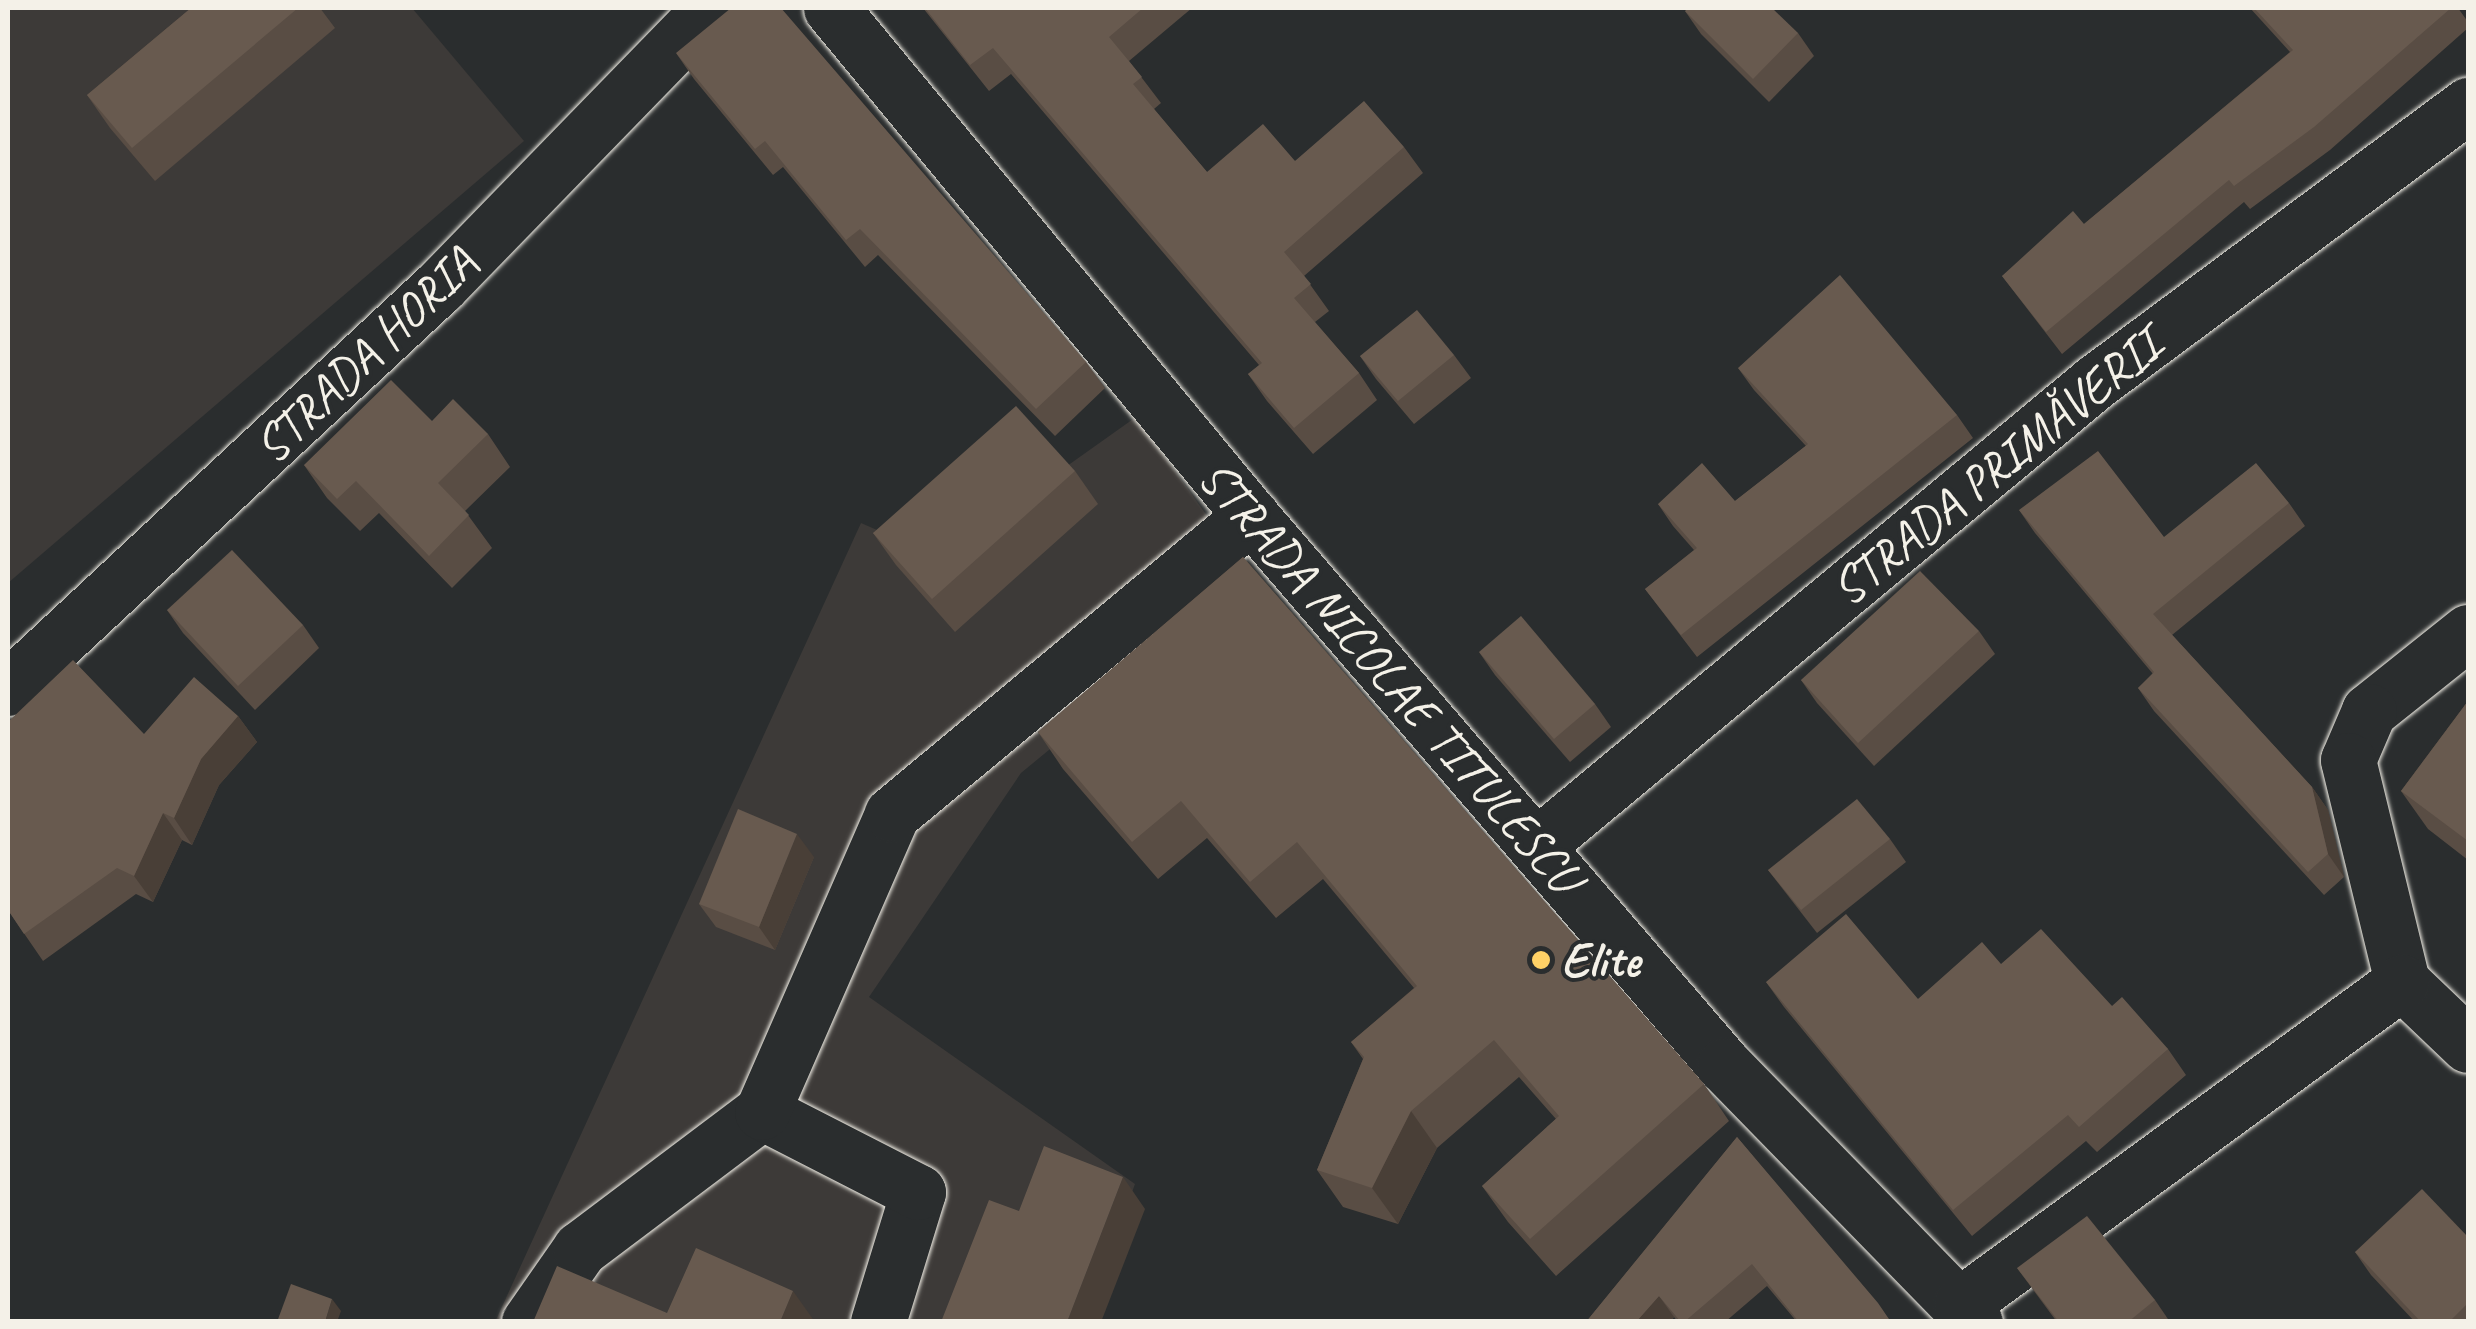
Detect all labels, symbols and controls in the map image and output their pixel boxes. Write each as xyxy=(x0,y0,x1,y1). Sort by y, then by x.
street label: STRADA HORIA xyxy=(241,234,489,476)
street label: STRADA PRIMĂVERII xyxy=(1819,315,2173,619)
street label: STRADA NICOLAE TITULESCU xyxy=(1186,448,1594,904)
place label: Elite xyxy=(1561,930,1640,990)
marker: Elite xyxy=(1530,949,1552,971)

